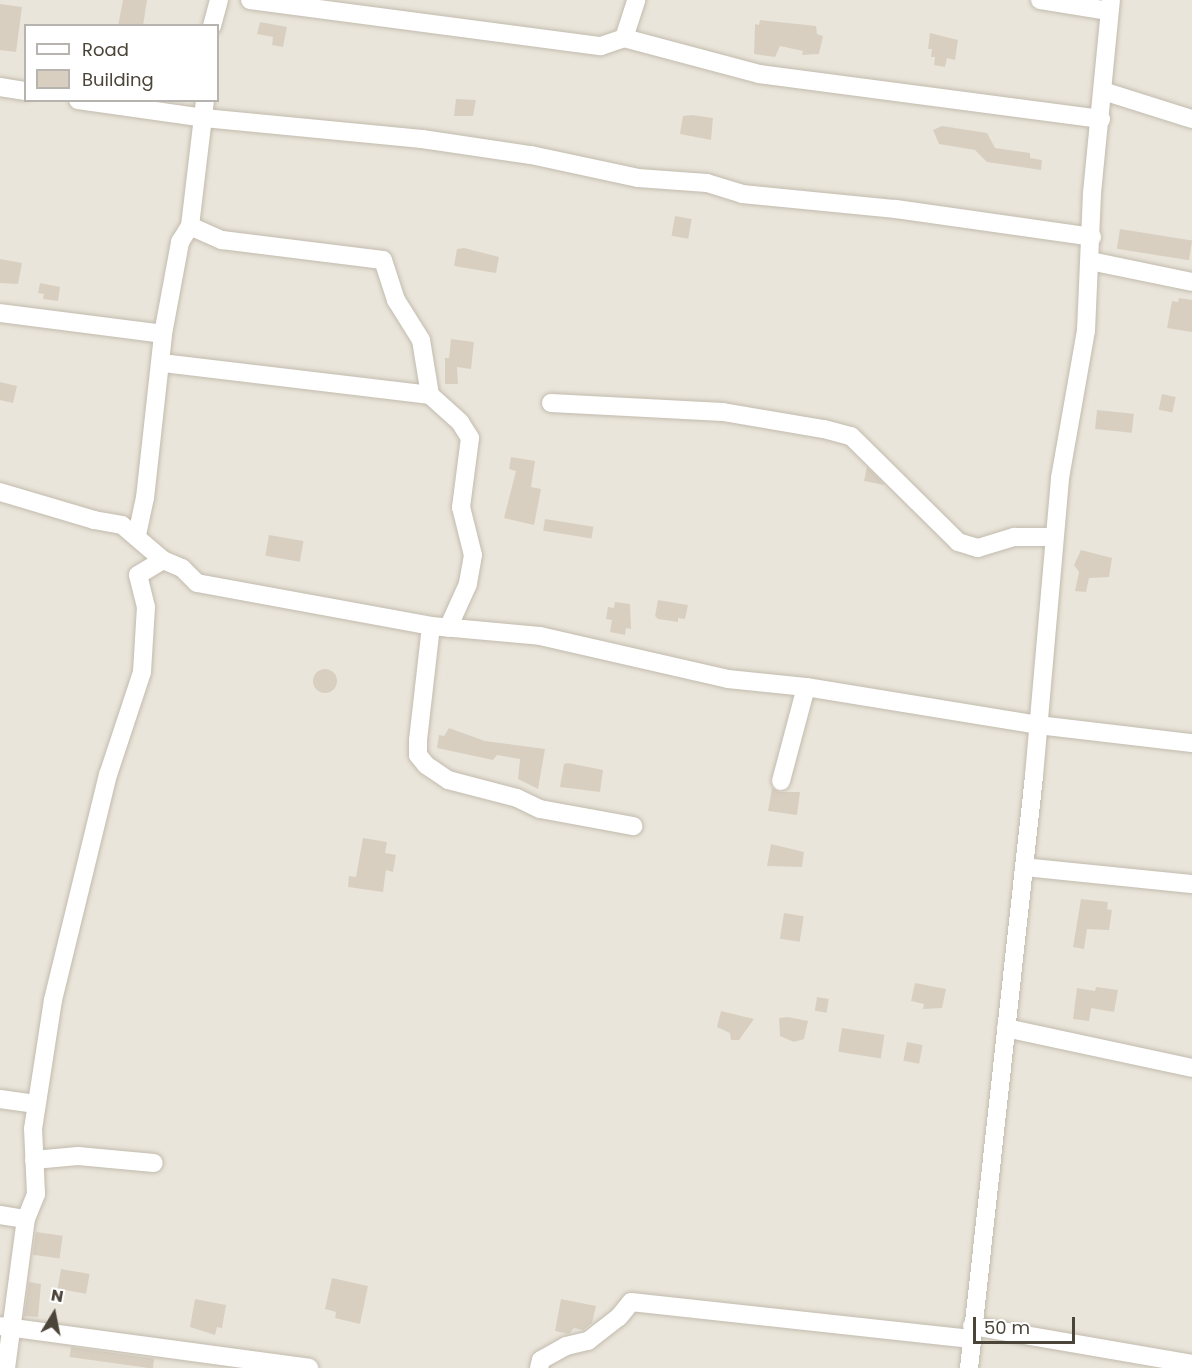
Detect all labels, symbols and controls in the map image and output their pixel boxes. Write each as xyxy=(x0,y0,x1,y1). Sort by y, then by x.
legend xyxy=(24,24,219,102)
text: Road xyxy=(82,37,129,62)
text: Building xyxy=(82,67,154,92)
text: N xyxy=(49,1283,65,1308)
north arrow xyxy=(24,1284,84,1344)
scale bar xyxy=(976,1305,1078,1343)
text: 50 m xyxy=(984,1315,1030,1340)

